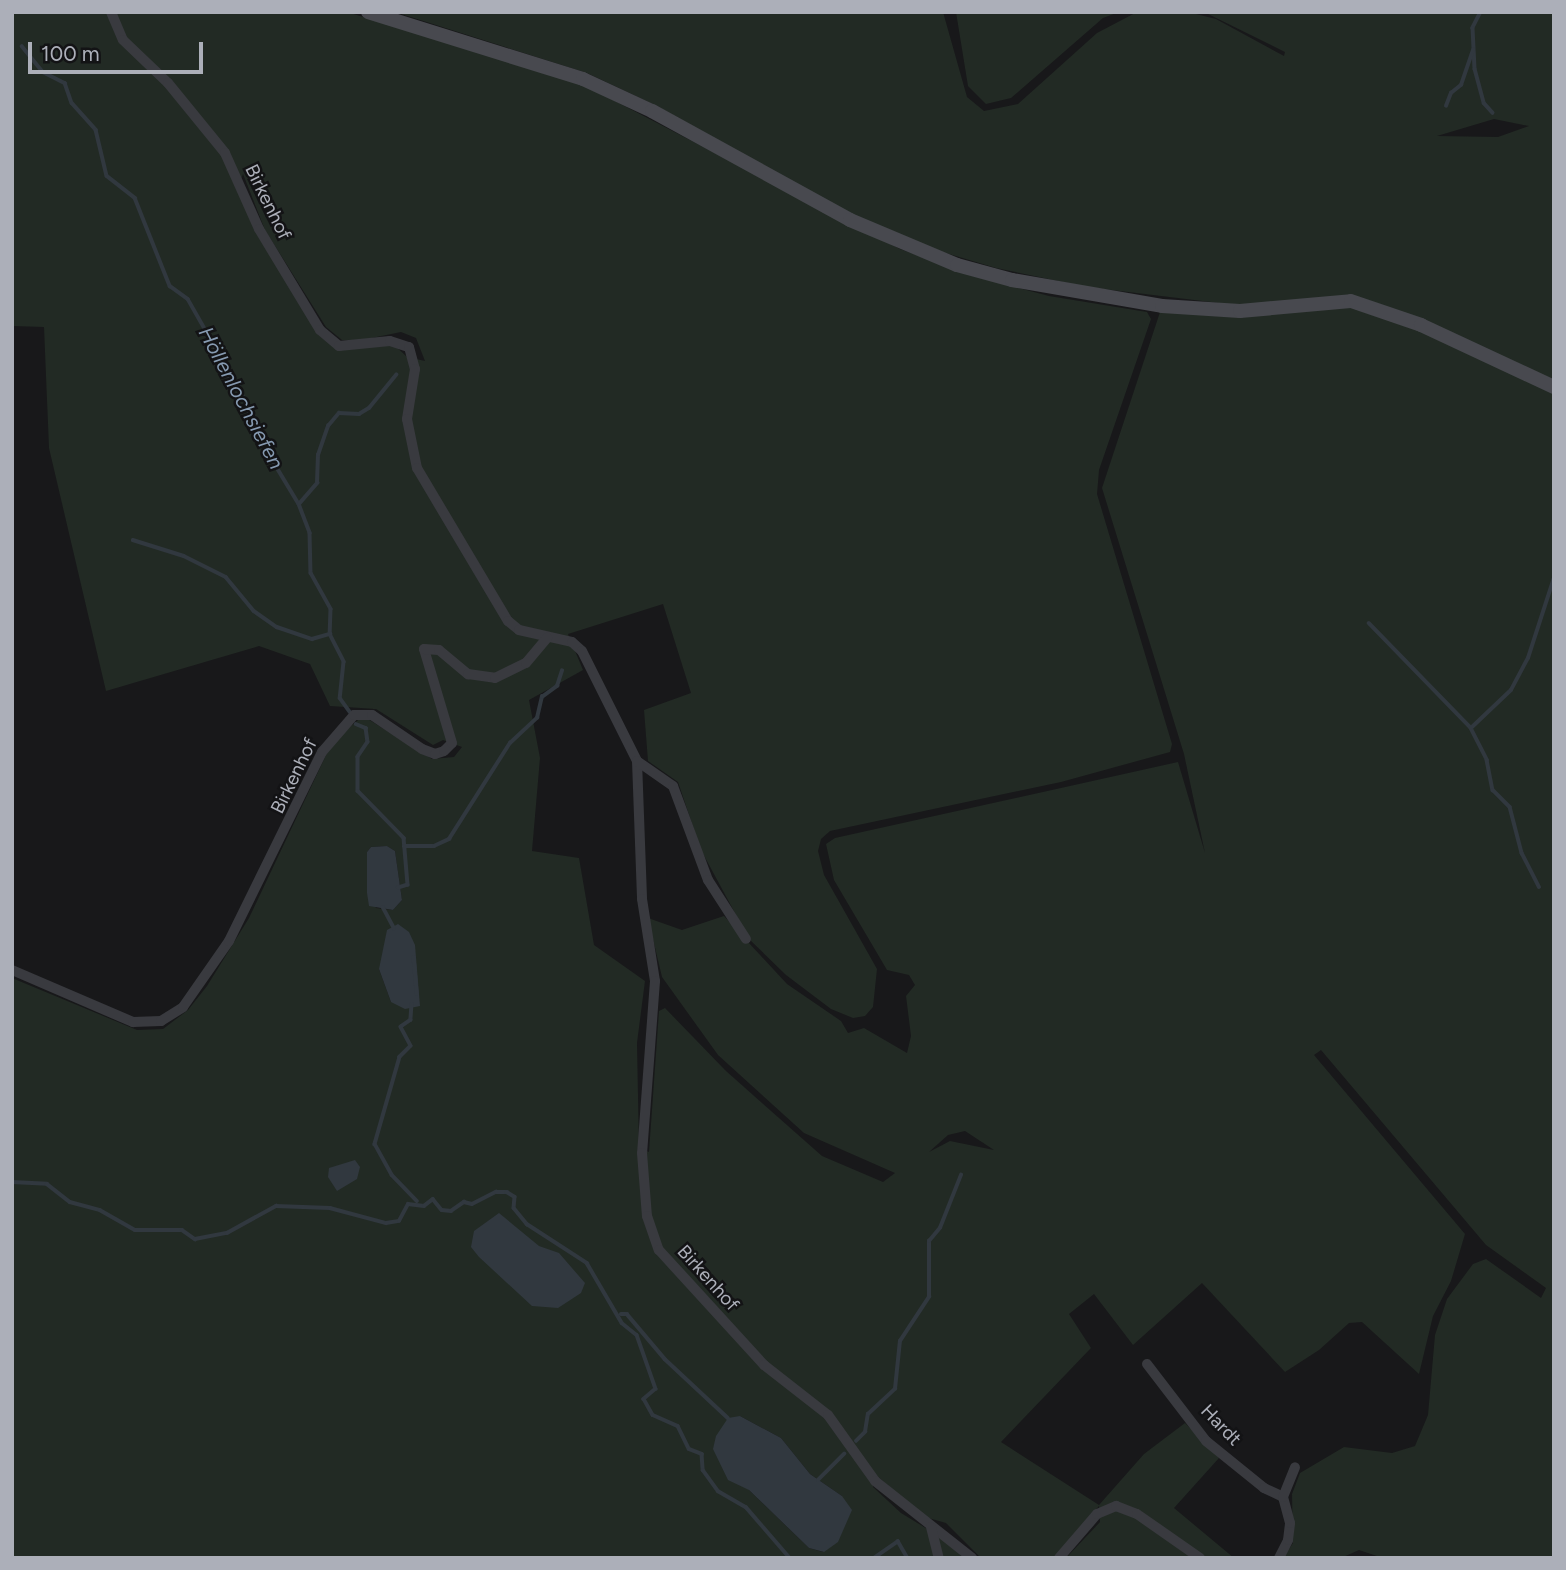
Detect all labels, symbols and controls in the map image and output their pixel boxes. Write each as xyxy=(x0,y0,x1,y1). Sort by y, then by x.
scale bar xyxy=(32,28,206,72)
text: 100 m xyxy=(41,41,100,66)
street label: Birkenhof xyxy=(240,161,296,243)
water label: Höllenlochsiefen xyxy=(193,323,289,473)
street label: Birkenhof xyxy=(266,735,322,817)
street label: Birkenhof xyxy=(672,1240,744,1316)
street label: Hardt xyxy=(1196,1400,1246,1450)

